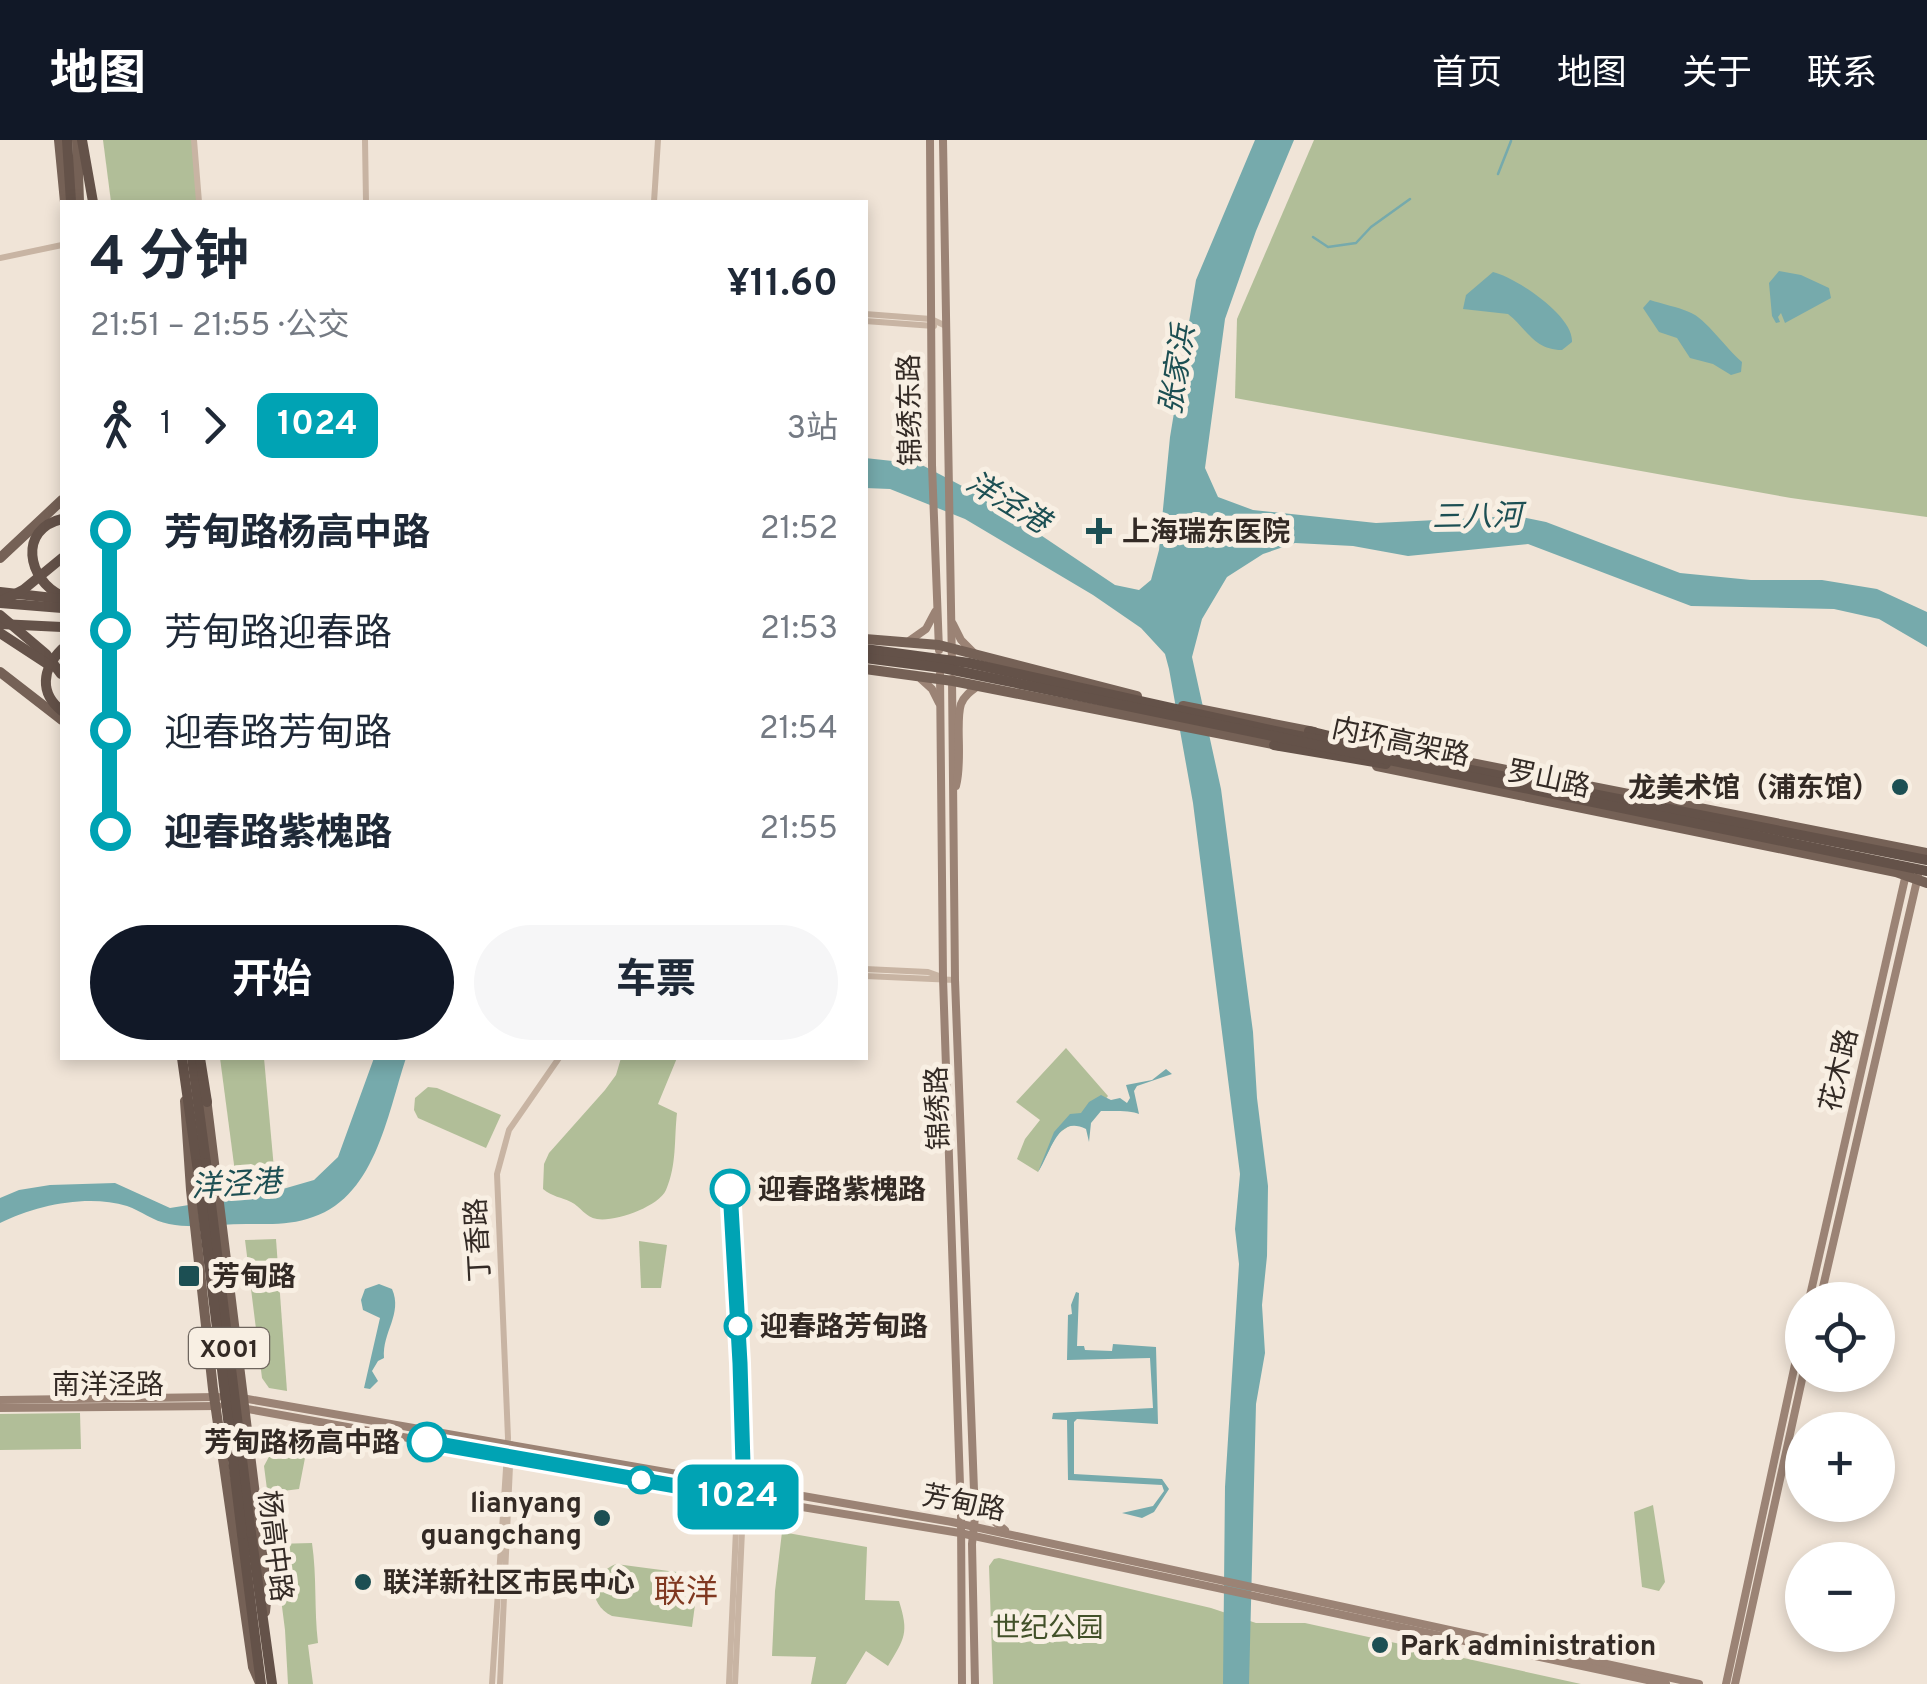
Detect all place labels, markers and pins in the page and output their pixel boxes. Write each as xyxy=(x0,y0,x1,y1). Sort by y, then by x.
place label: 上海瑞东医院 xyxy=(1122,516,1290,552)
marker: 上海瑞东医院 xyxy=(1086,518,1112,544)
place label: 龙美术馆（浦东馆） xyxy=(1628,772,1880,808)
marker: 龙美术馆（浦东馆） xyxy=(1889,776,1911,798)
marker: 迎春路紫槐路 xyxy=(711,1170,749,1208)
place label: 迎春路紫槐路 xyxy=(758,1174,926,1210)
place label: 芳甸路 xyxy=(212,1261,296,1297)
marker: 芳甸路 xyxy=(176,1263,202,1289)
place label: 迎春路芳甸路 xyxy=(760,1311,928,1347)
marker: 迎春路芳甸路 xyxy=(725,1313,751,1339)
marker: 芳甸路杨高中路 xyxy=(408,1423,446,1461)
place label: 芳甸路杨高中路 xyxy=(204,1427,400,1463)
unlabelled marker xyxy=(628,1467,654,1493)
place label: lianyang guangchang xyxy=(420,1487,582,1555)
marker: lianyang guangchang xyxy=(591,1507,613,1529)
place label: 联洋新社区市民中心 xyxy=(383,1567,635,1603)
marker: 联洋新社区市民中心 xyxy=(352,1571,374,1593)
place label: Park administration xyxy=(1400,1630,1656,1666)
marker: Park administration xyxy=(1369,1634,1391,1656)

